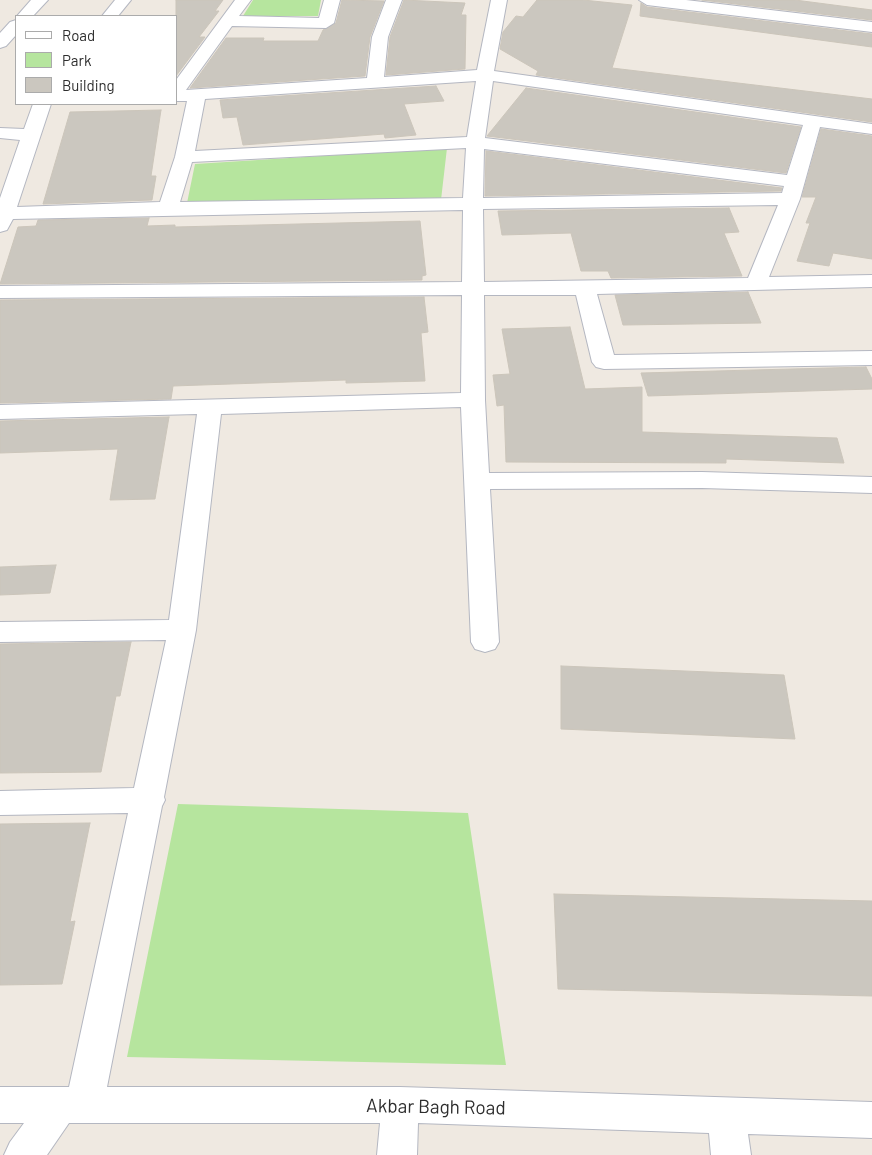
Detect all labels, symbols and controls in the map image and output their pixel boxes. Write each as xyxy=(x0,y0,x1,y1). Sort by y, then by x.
legend xyxy=(15,15,178,105)
text: Road xyxy=(62,26,95,44)
text: Park xyxy=(62,51,91,69)
text: Building xyxy=(62,76,115,94)
street label: Akbar Bagh Road xyxy=(366,1094,506,1120)

